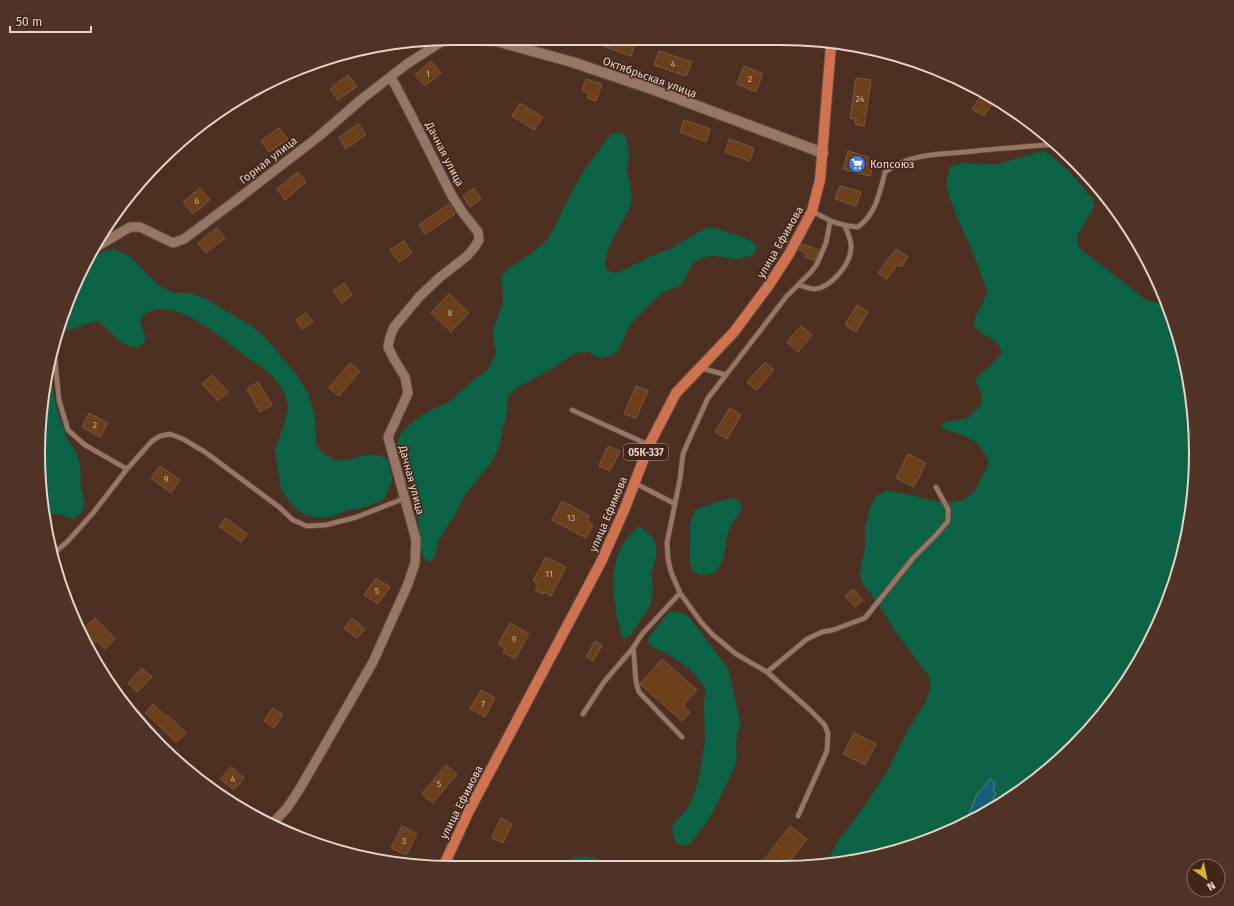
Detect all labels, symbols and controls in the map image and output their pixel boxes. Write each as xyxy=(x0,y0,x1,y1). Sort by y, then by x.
scale bar xyxy=(10,8,91,34)
text: 50 m xyxy=(16,15,42,29)
street label: Октябрьская улица xyxy=(601,54,699,101)
house number: 4 xyxy=(671,59,676,69)
house number: 1 xyxy=(426,69,430,79)
house number: 2 xyxy=(748,74,752,84)
house number: 24 xyxy=(855,94,865,104)
street label: Дачная улица xyxy=(422,119,466,189)
street label: Горная улица xyxy=(237,134,300,187)
supermarket icon: Копсоюз xyxy=(847,154,867,174)
place label: Копсоюз xyxy=(870,158,915,171)
house number: 6 xyxy=(195,196,200,206)
street label: улица Ефимова xyxy=(755,204,806,280)
house number: 8 xyxy=(448,308,453,318)
house number: 2 xyxy=(93,420,97,430)
street label: Дачная улица xyxy=(396,443,427,516)
road number: 05К-337 xyxy=(624,444,668,460)
house number: 9 xyxy=(164,474,169,484)
street label: улица Ефимова xyxy=(587,475,630,554)
house number: 13 xyxy=(567,513,575,523)
house number: 11 xyxy=(545,569,553,579)
house number: 5 xyxy=(375,586,380,596)
house number: 9 xyxy=(512,634,517,644)
house number: 7 xyxy=(481,699,485,709)
street label: улица Ефимова xyxy=(437,763,486,841)
house number: 4 xyxy=(231,774,236,784)
house number: 5 xyxy=(437,779,442,789)
house number: 3 xyxy=(402,836,406,846)
north arrow xyxy=(1186,858,1226,898)
text: N xyxy=(1205,879,1218,893)

